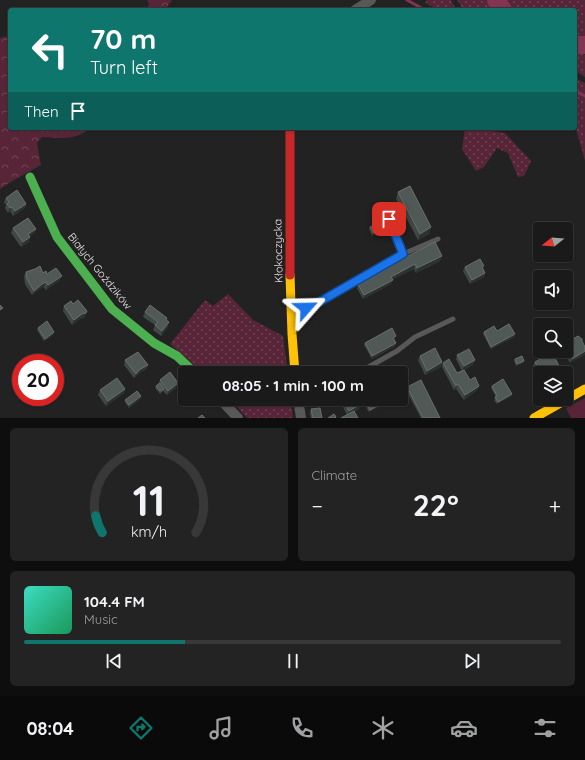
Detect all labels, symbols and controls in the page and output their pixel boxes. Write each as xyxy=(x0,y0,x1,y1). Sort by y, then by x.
text: 70 m xyxy=(90,21,156,56)
icon: left xyxy=(24,24,76,76)
text: Turn left xyxy=(90,56,158,79)
icon: arrive xyxy=(67,100,89,122)
text: Then xyxy=(24,102,59,121)
pin xyxy=(372,202,406,236)
icon: arrive xyxy=(378,208,400,230)
street label: Kłokoczycka xyxy=(270,219,286,283)
north arrow xyxy=(533,222,573,262)
map controls xyxy=(533,222,573,406)
street label: Białych Goździków xyxy=(65,230,135,312)
button: sound xyxy=(533,270,573,310)
position arrow xyxy=(285,287,327,329)
button: search xyxy=(533,318,573,358)
speed limit sign: 20 xyxy=(12,354,64,406)
button: layers xyxy=(533,366,573,406)
text: 08:05 · 1 min · 100 m xyxy=(222,376,364,395)
text: Climate xyxy=(312,467,357,483)
text: 11 xyxy=(133,473,165,525)
text: 22° xyxy=(413,486,459,524)
text: − xyxy=(312,492,323,520)
text: + xyxy=(549,492,561,520)
text: km/h xyxy=(131,522,167,540)
text: 104.4 FM xyxy=(84,592,145,611)
text: Music xyxy=(84,611,118,627)
icon: previous xyxy=(103,650,125,672)
icon: pause xyxy=(282,650,304,672)
icon: next xyxy=(461,650,483,672)
icon: directions xyxy=(127,714,155,742)
icon: music xyxy=(207,714,235,742)
icon: phone xyxy=(288,714,316,742)
icon: climate xyxy=(369,714,397,742)
icon: car xyxy=(450,714,478,742)
icon: filters xyxy=(531,714,559,742)
text: 08:04 xyxy=(26,717,74,740)

